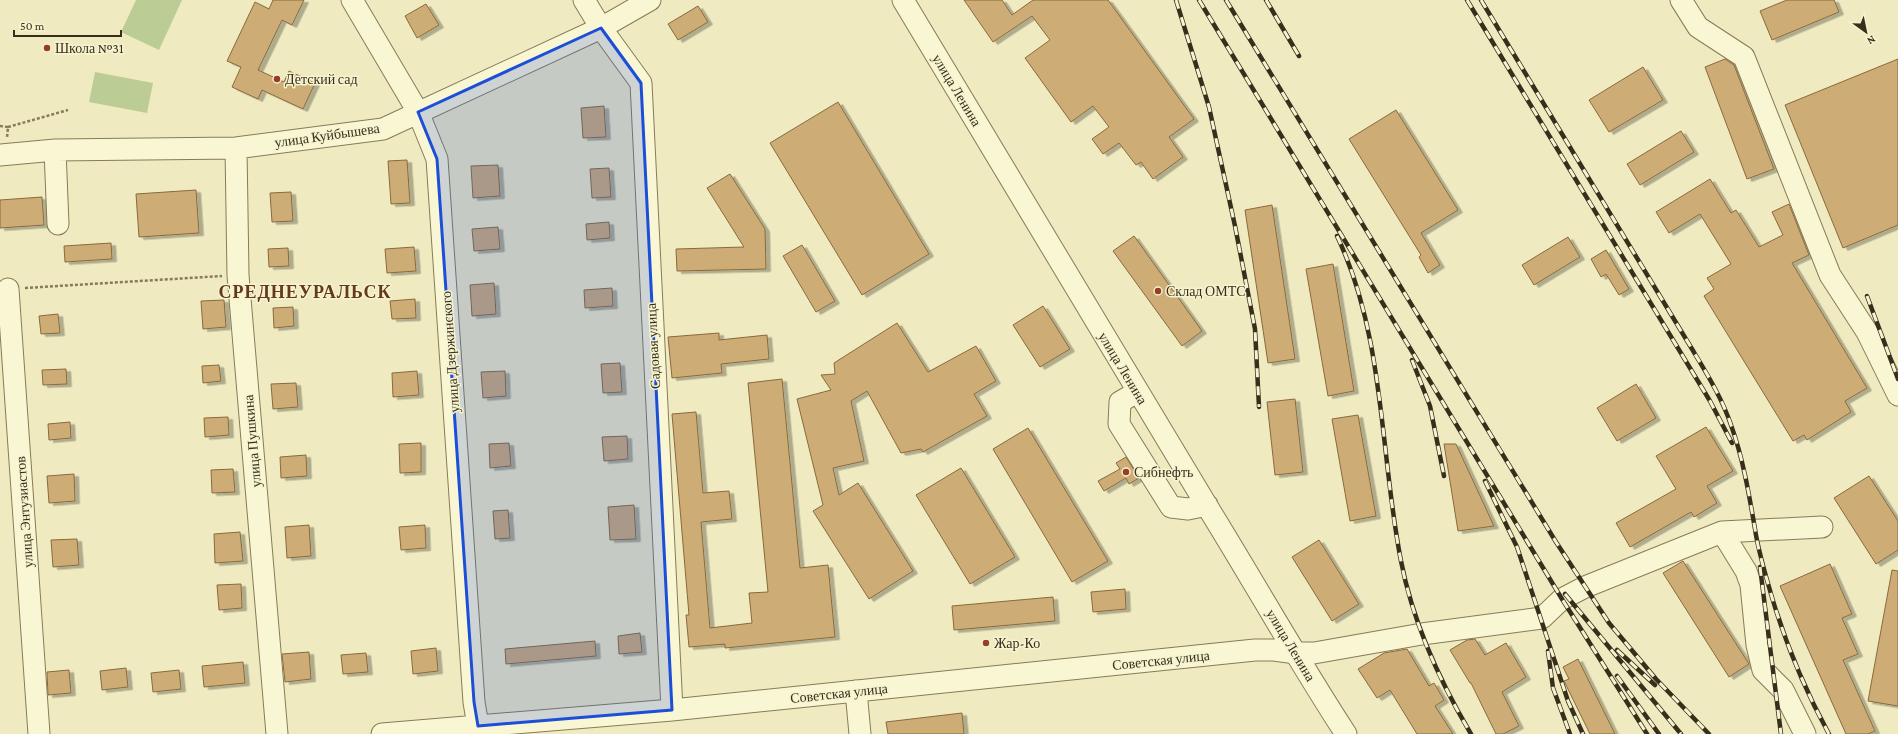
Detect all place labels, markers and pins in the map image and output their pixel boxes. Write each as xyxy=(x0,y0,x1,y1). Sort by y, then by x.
place label: Школа №31 xyxy=(55,40,124,56)
marker: Школа №31 xyxy=(42,43,52,53)
place label: Детский сад xyxy=(285,71,358,87)
marker: Детский сад xyxy=(272,74,282,84)
place label: Склад ОМТС xyxy=(1166,283,1246,299)
marker: Склад ОМТС xyxy=(1153,286,1163,296)
place label: Сибнефть xyxy=(1134,464,1193,480)
marker: Сибнефть xyxy=(1121,467,1131,477)
place label: Жар-Ко xyxy=(994,635,1040,651)
marker: Жар-Ко xyxy=(981,638,991,648)

